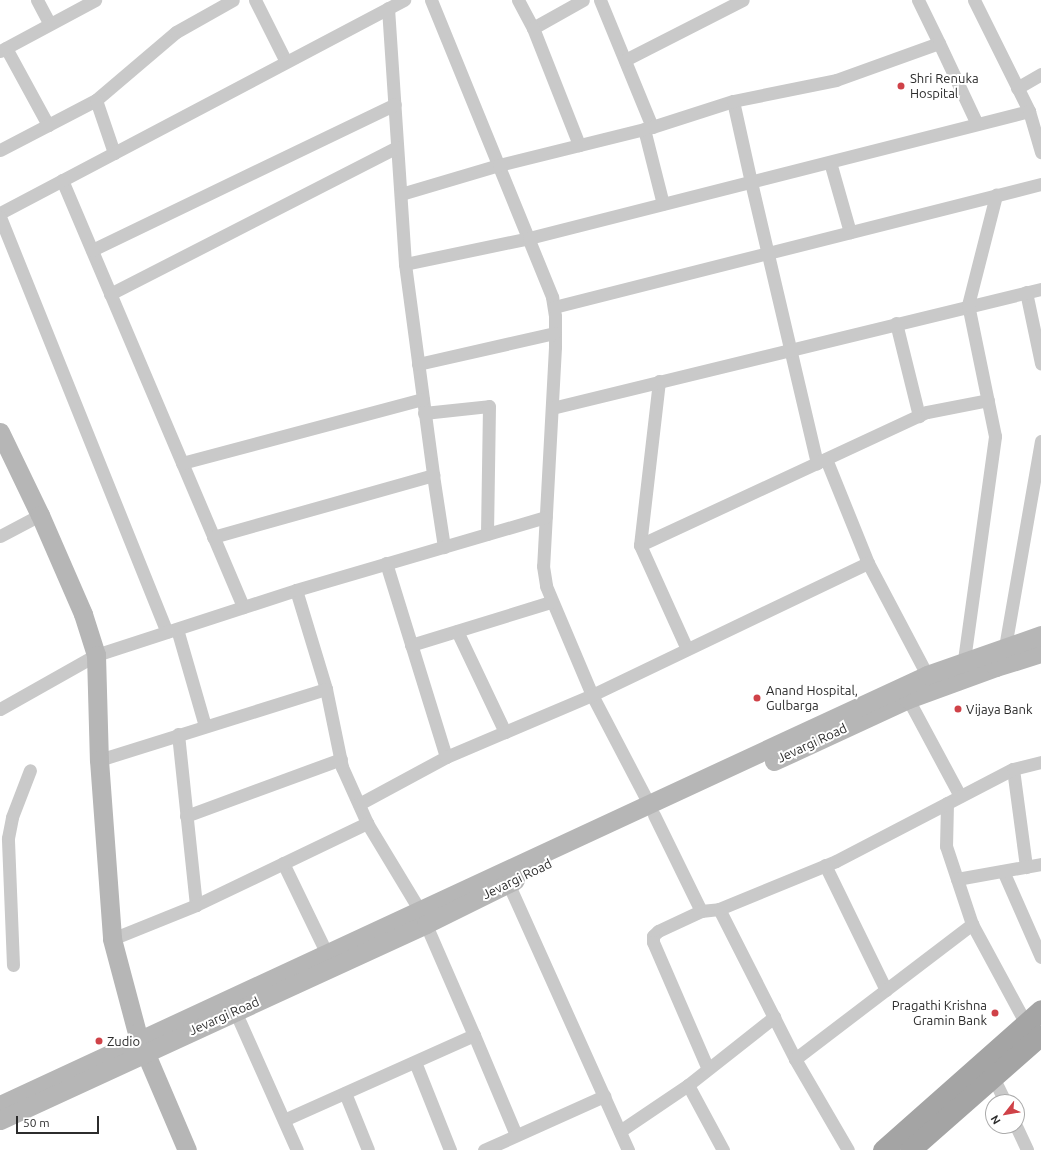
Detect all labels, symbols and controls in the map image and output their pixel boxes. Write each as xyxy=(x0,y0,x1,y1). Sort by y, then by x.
place label: Shri Renuka Hospital xyxy=(910,71,979,102)
marker: Shri Renuka Hospital xyxy=(895,80,907,92)
place label: Anand Hospital, Gulbarga xyxy=(766,683,858,714)
marker: Anand Hospital, Gulbarga xyxy=(751,692,763,704)
place label: Vijaya Bank xyxy=(966,701,1032,717)
marker: Vijaya Bank xyxy=(953,704,963,714)
street label: Jevargi Road xyxy=(775,720,849,766)
street label: Jevargi Road xyxy=(480,856,554,902)
street label: Jevargi Road xyxy=(187,994,261,1038)
place label: Pragathi Krishna Gramin Bank xyxy=(892,998,987,1029)
marker: Pragathi Krishna Gramin Bank xyxy=(990,1008,1000,1018)
place label: Zudio xyxy=(107,1033,140,1049)
marker: Zudio xyxy=(94,1036,104,1046)
north arrow xyxy=(985,1094,1025,1134)
scale bar xyxy=(18,1108,101,1134)
text: N xyxy=(988,1113,1003,1126)
text: 50 m xyxy=(23,1116,50,1129)

